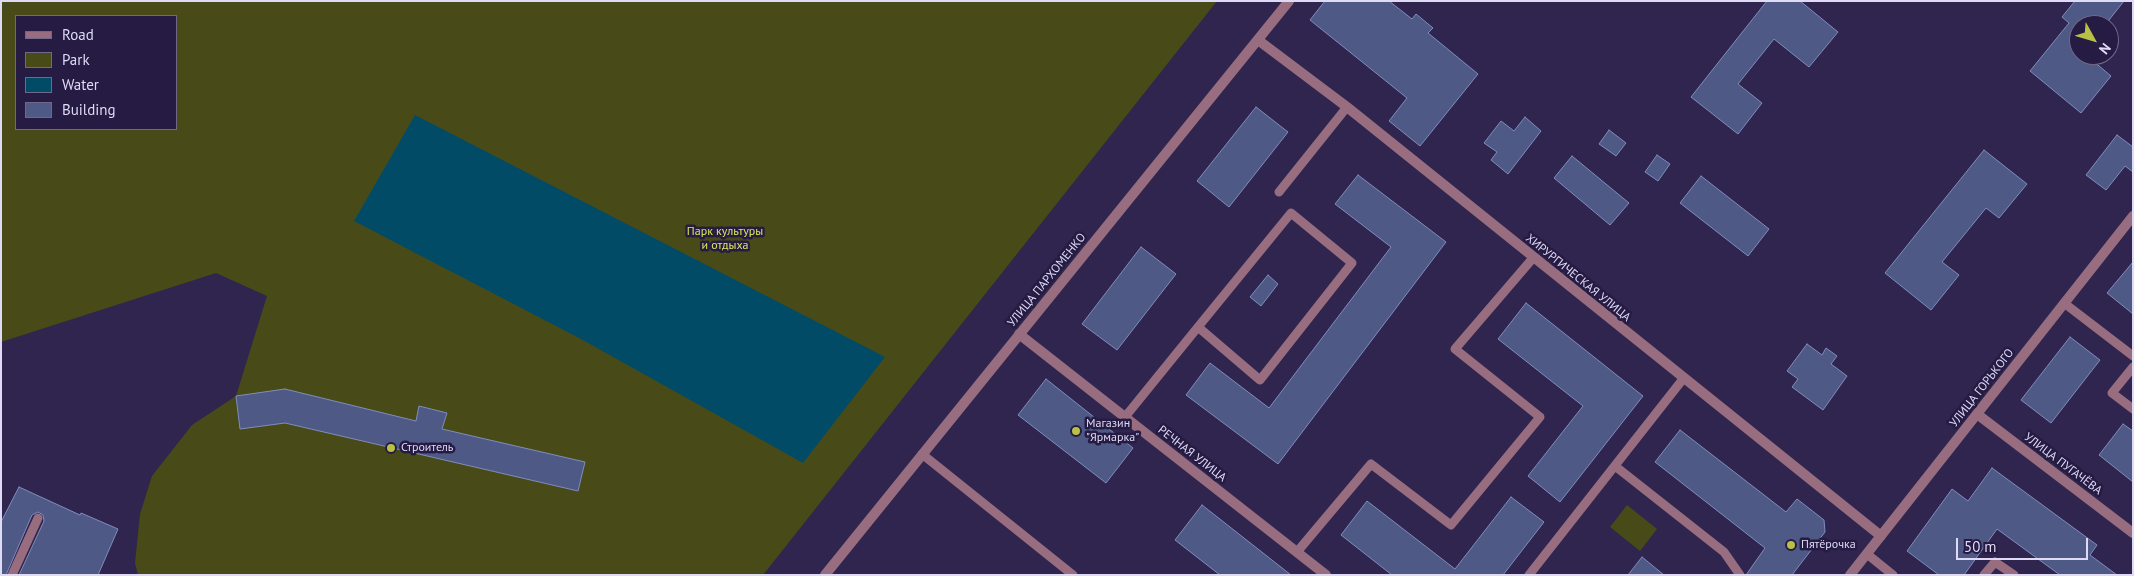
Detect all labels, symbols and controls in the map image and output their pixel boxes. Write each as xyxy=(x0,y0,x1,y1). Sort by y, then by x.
legend xyxy=(15,15,178,130)
north arrow xyxy=(2069,15,2119,65)
text: Road xyxy=(62,25,94,44)
text: N xyxy=(2095,40,2115,58)
text: Park xyxy=(62,50,90,69)
text: Water xyxy=(62,75,99,94)
text: Building xyxy=(62,100,116,119)
park label: Парк культуры и отдыха xyxy=(687,225,763,253)
street label: УЛИЦА ПАРХОМЕНКО xyxy=(1005,230,1089,330)
street label: ХИРУРГИЧЕСКАЯ УЛИЦА xyxy=(1523,231,1633,325)
street label: УЛИЦА ГОРЬКОГО xyxy=(1947,346,2017,430)
place label: Магазин "Ярмарка" xyxy=(1086,417,1139,445)
street label: РЕЧНАЯ УЛИЦА xyxy=(1155,423,1229,485)
marker: Магазин "Ярмарка" xyxy=(1070,425,1082,437)
street label: УЛИЦА ПУГАЧЁВА xyxy=(2021,430,2105,498)
place label: Строитель xyxy=(401,441,453,455)
marker: Строитель xyxy=(385,442,397,454)
scale bar xyxy=(1959,528,2092,560)
text: 50 m xyxy=(1964,537,1997,556)
place label: Пятёрочка xyxy=(1801,538,1856,552)
marker: Пятёрочка xyxy=(1785,539,1797,551)

